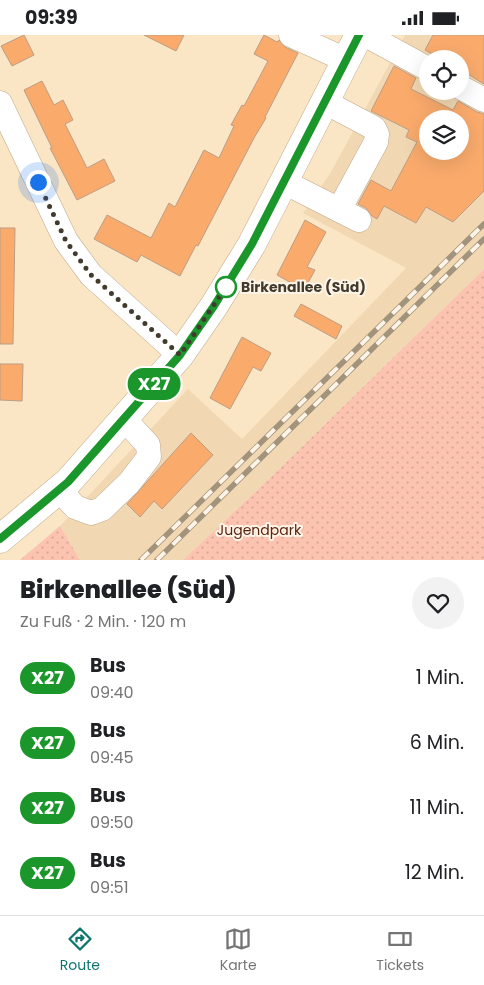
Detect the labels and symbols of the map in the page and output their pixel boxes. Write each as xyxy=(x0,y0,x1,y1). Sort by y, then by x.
your location xyxy=(26,170,51,195)
marker: Birkenallee (Süd) xyxy=(215,276,237,298)
place label: Birkenallee (Süd) xyxy=(241,277,366,297)
line badge: X27 xyxy=(125,368,183,400)
park label: Jugendpark xyxy=(217,520,302,540)

